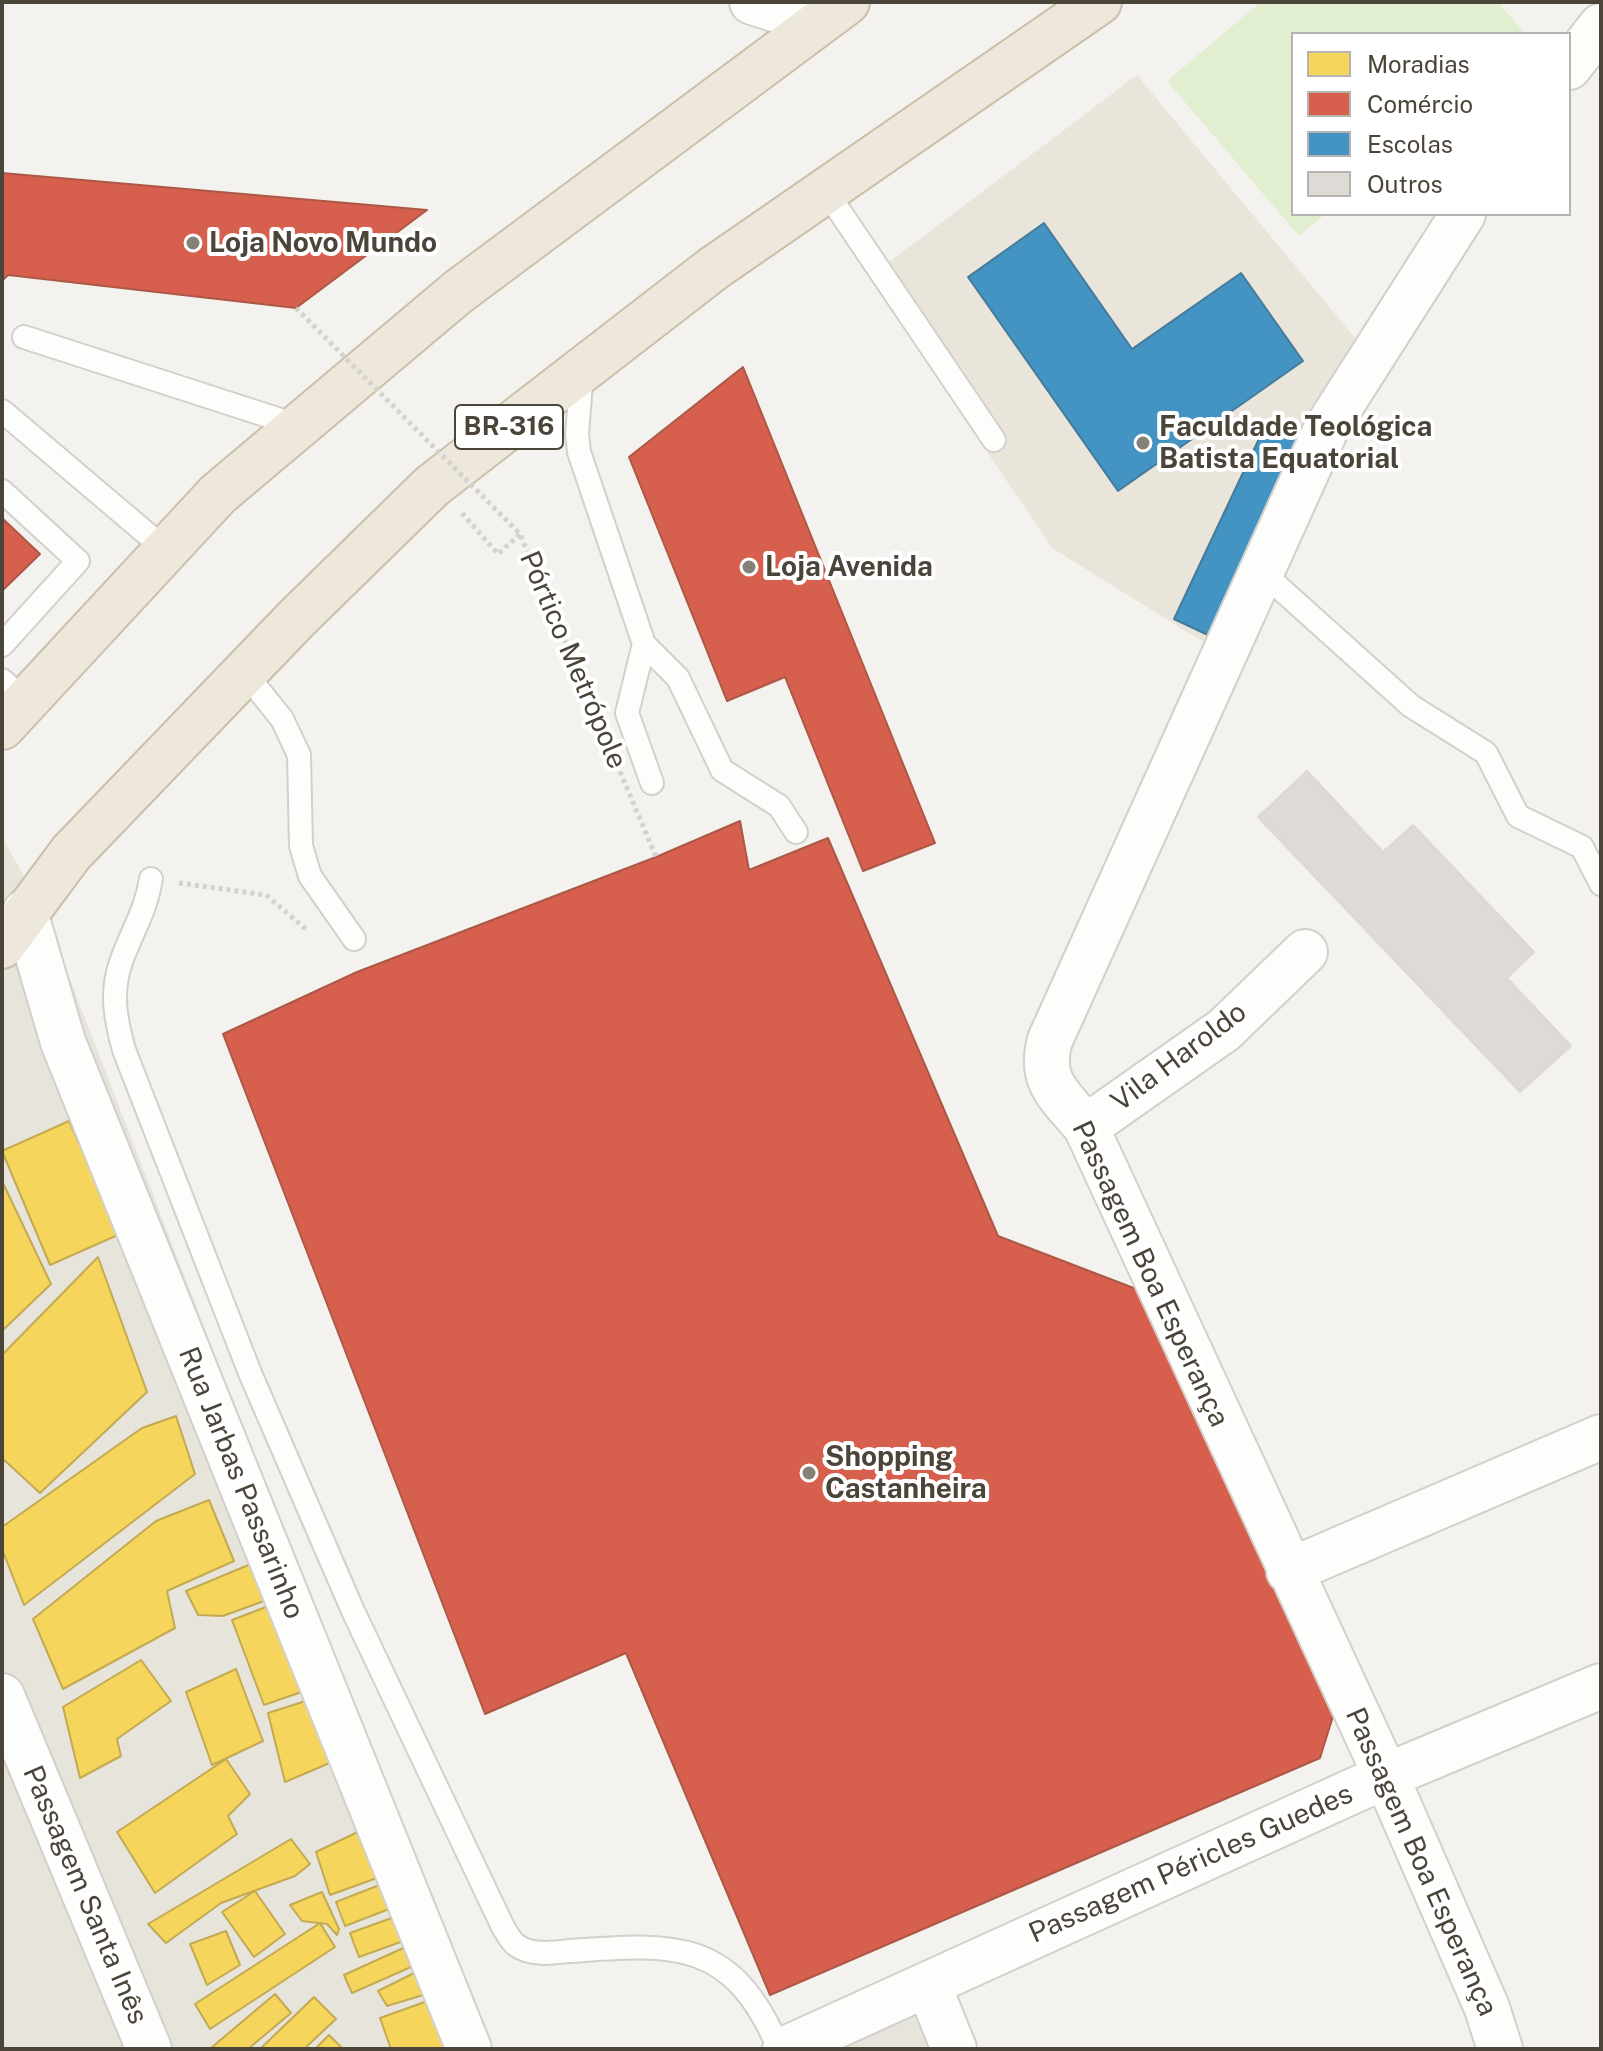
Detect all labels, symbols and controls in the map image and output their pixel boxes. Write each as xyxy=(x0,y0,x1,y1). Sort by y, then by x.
legend xyxy=(1291,32,1571,216)
text: Moradias xyxy=(1367,50,1470,78)
text: Comércio xyxy=(1367,90,1473,118)
text: Escolas xyxy=(1367,130,1453,158)
text: Outros xyxy=(1367,170,1443,198)
place label: Loja Novo Mundo xyxy=(209,226,437,260)
marker: Loja Novo Mundo xyxy=(184,234,202,252)
road number: BR-316 xyxy=(455,405,563,449)
place label: Faculdade Teológica Batista Equatorial xyxy=(1159,410,1432,476)
marker: Faculdade Teológica Batista Equatorial xyxy=(1134,434,1152,452)
street label: Pórtico Metrópole xyxy=(512,546,634,774)
place label: Loja Avenida xyxy=(765,550,933,584)
marker: Loja Avenida xyxy=(740,558,758,576)
street label: Vila Haroldo xyxy=(1105,995,1253,1119)
street label: Passagem Boa Esperança xyxy=(1064,1116,1236,1432)
street label: Rua Jarbas Passarinho xyxy=(171,1342,311,1624)
place label: Shopping Castanheira xyxy=(825,1440,987,1506)
marker: Shopping Castanheira xyxy=(800,1464,818,1482)
street label: Passagem Boa Esperança xyxy=(1338,1703,1504,2021)
street label: Passagem Santa Inês xyxy=(15,1761,155,2029)
street label: Passagem Péricles Guedes xyxy=(1024,1777,1358,1951)

